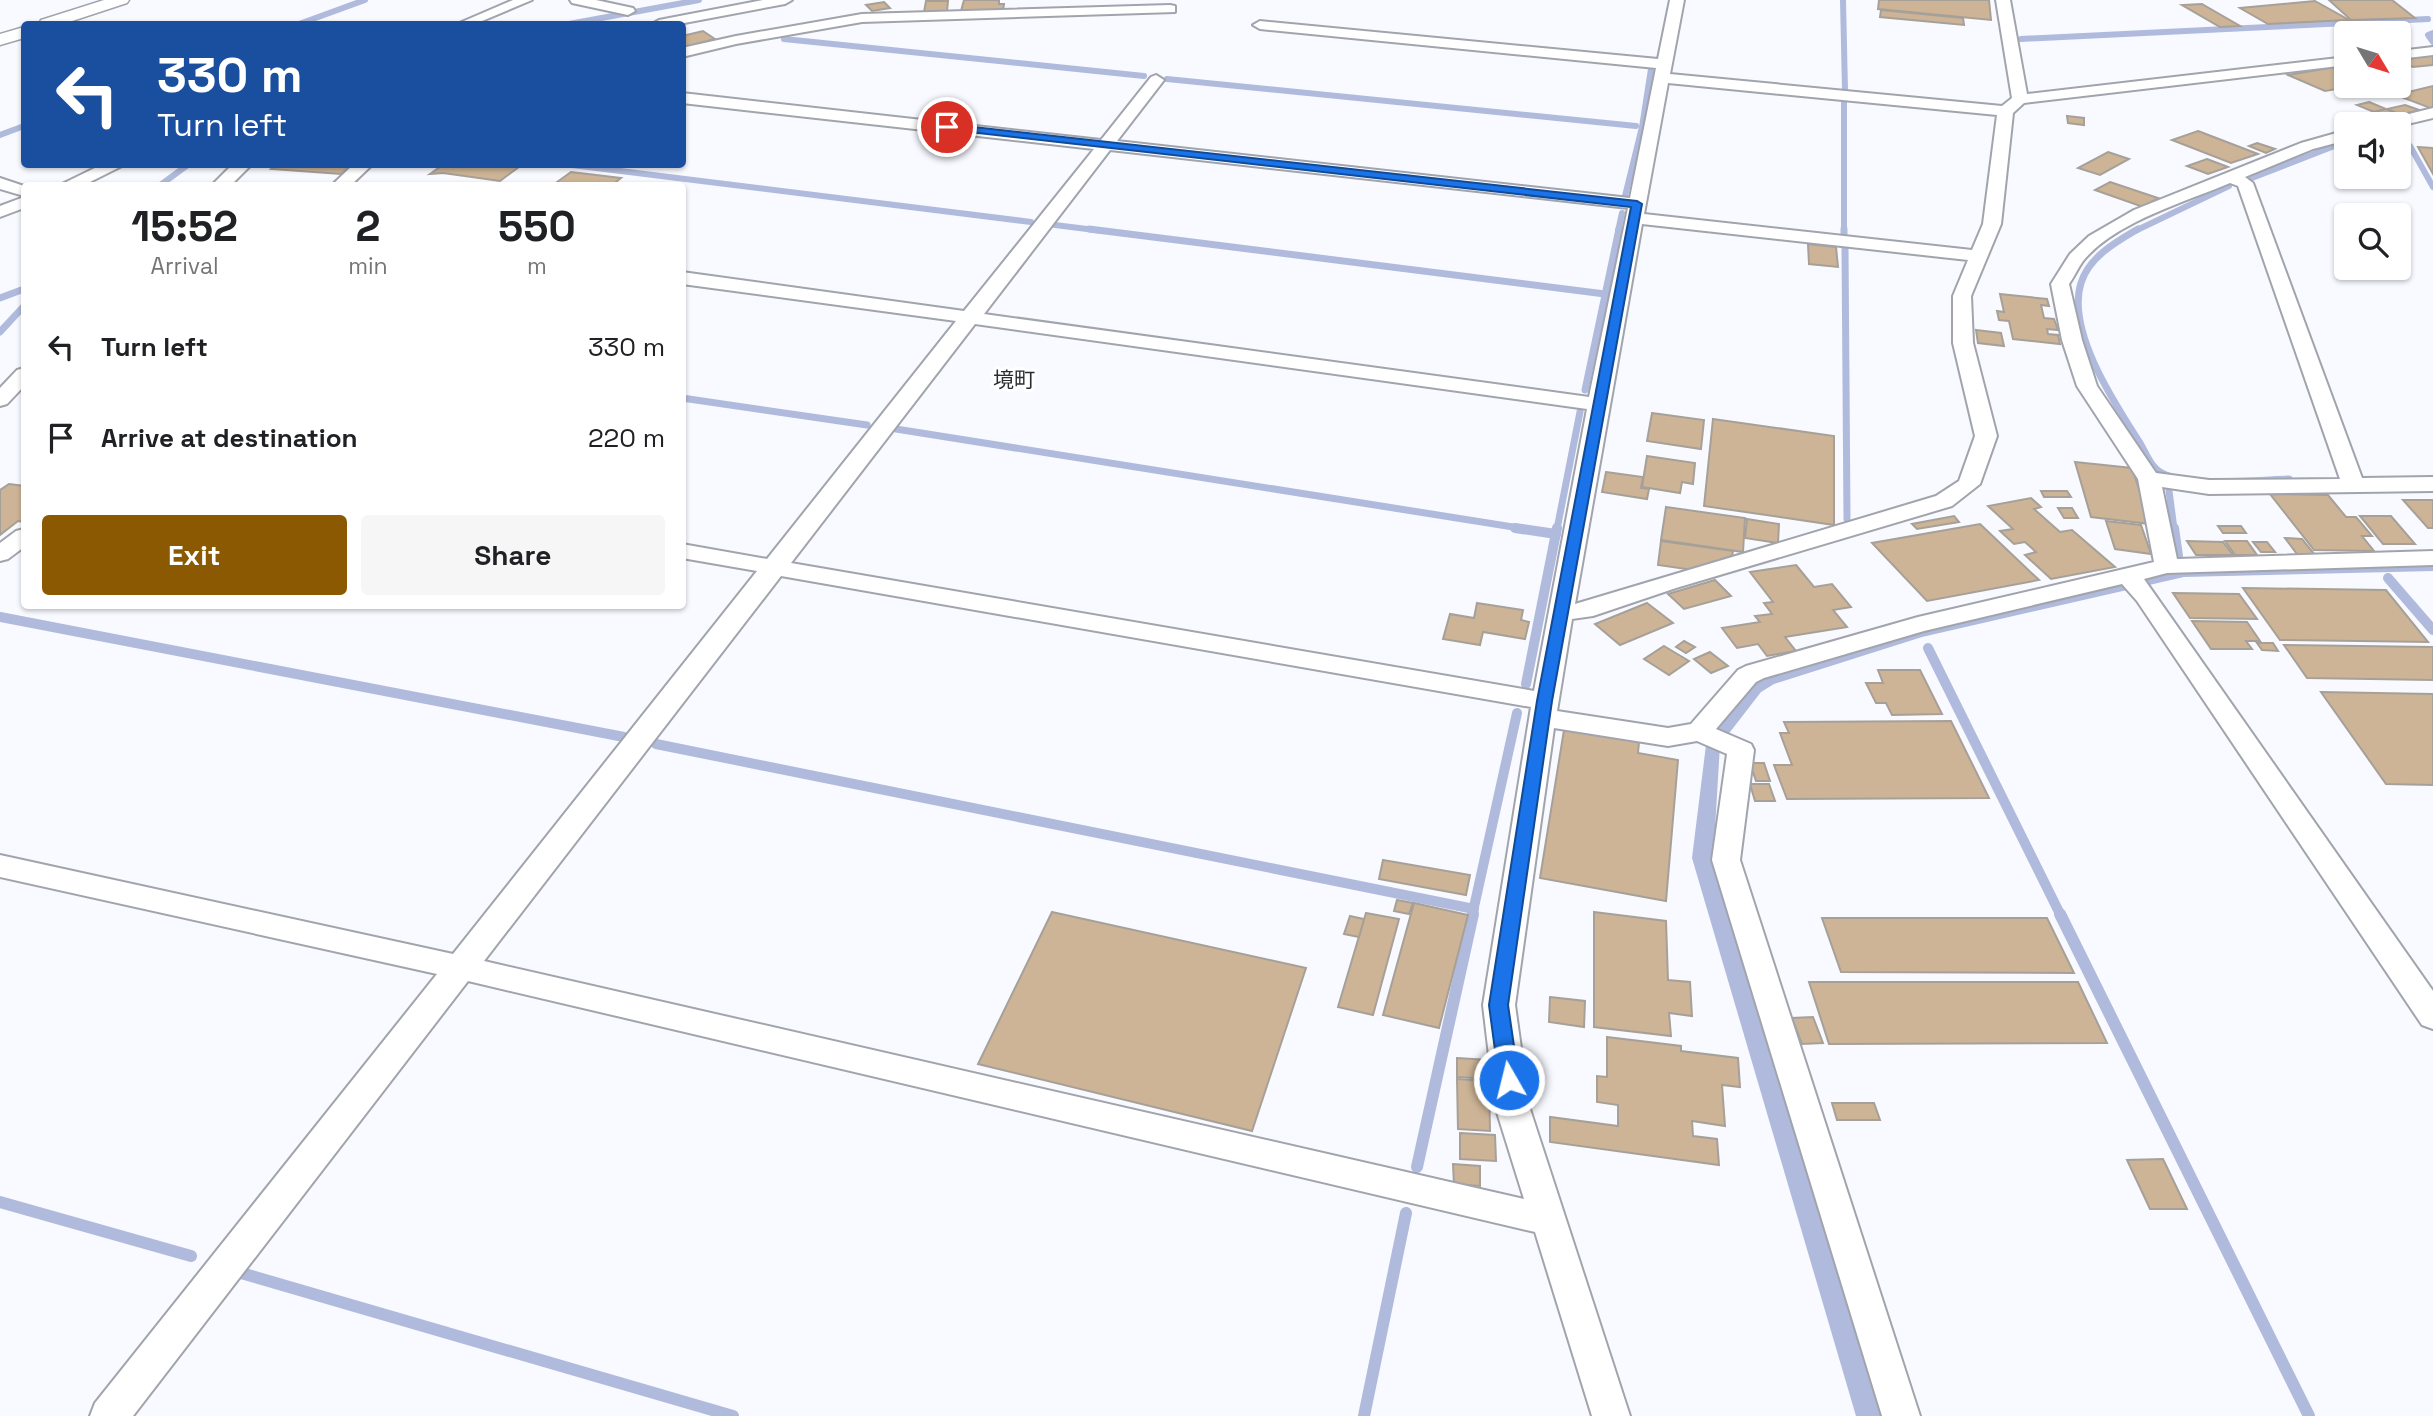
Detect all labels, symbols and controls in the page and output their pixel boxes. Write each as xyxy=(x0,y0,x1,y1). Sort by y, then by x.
north arrow xyxy=(2334,21,2412,98)
map controls xyxy=(2334,21,2411,280)
text: 330 m xyxy=(157,44,303,106)
icon: left xyxy=(42,49,133,140)
pin xyxy=(917,97,977,157)
text: Turn left xyxy=(157,105,287,145)
icon: arrive xyxy=(928,108,966,146)
button: sound xyxy=(2334,112,2411,189)
text: 15:52 xyxy=(131,200,238,253)
text: 2 xyxy=(355,200,380,253)
text: 550 xyxy=(498,200,576,253)
button: search xyxy=(2334,203,2411,280)
text: Arrival xyxy=(150,251,219,281)
text: min xyxy=(348,251,388,281)
text: m xyxy=(527,251,547,281)
icon: left xyxy=(42,328,80,366)
text: Turn left xyxy=(101,330,208,364)
text: 330 m xyxy=(588,330,665,364)
district label: 境町 xyxy=(993,366,1035,393)
icon: arrive xyxy=(42,419,80,457)
text: Arrive at destination xyxy=(101,421,358,455)
text: 220 m xyxy=(588,421,665,455)
button: Exit xyxy=(42,515,347,595)
button: Share xyxy=(361,515,665,595)
position arrow xyxy=(1472,1043,1546,1117)

